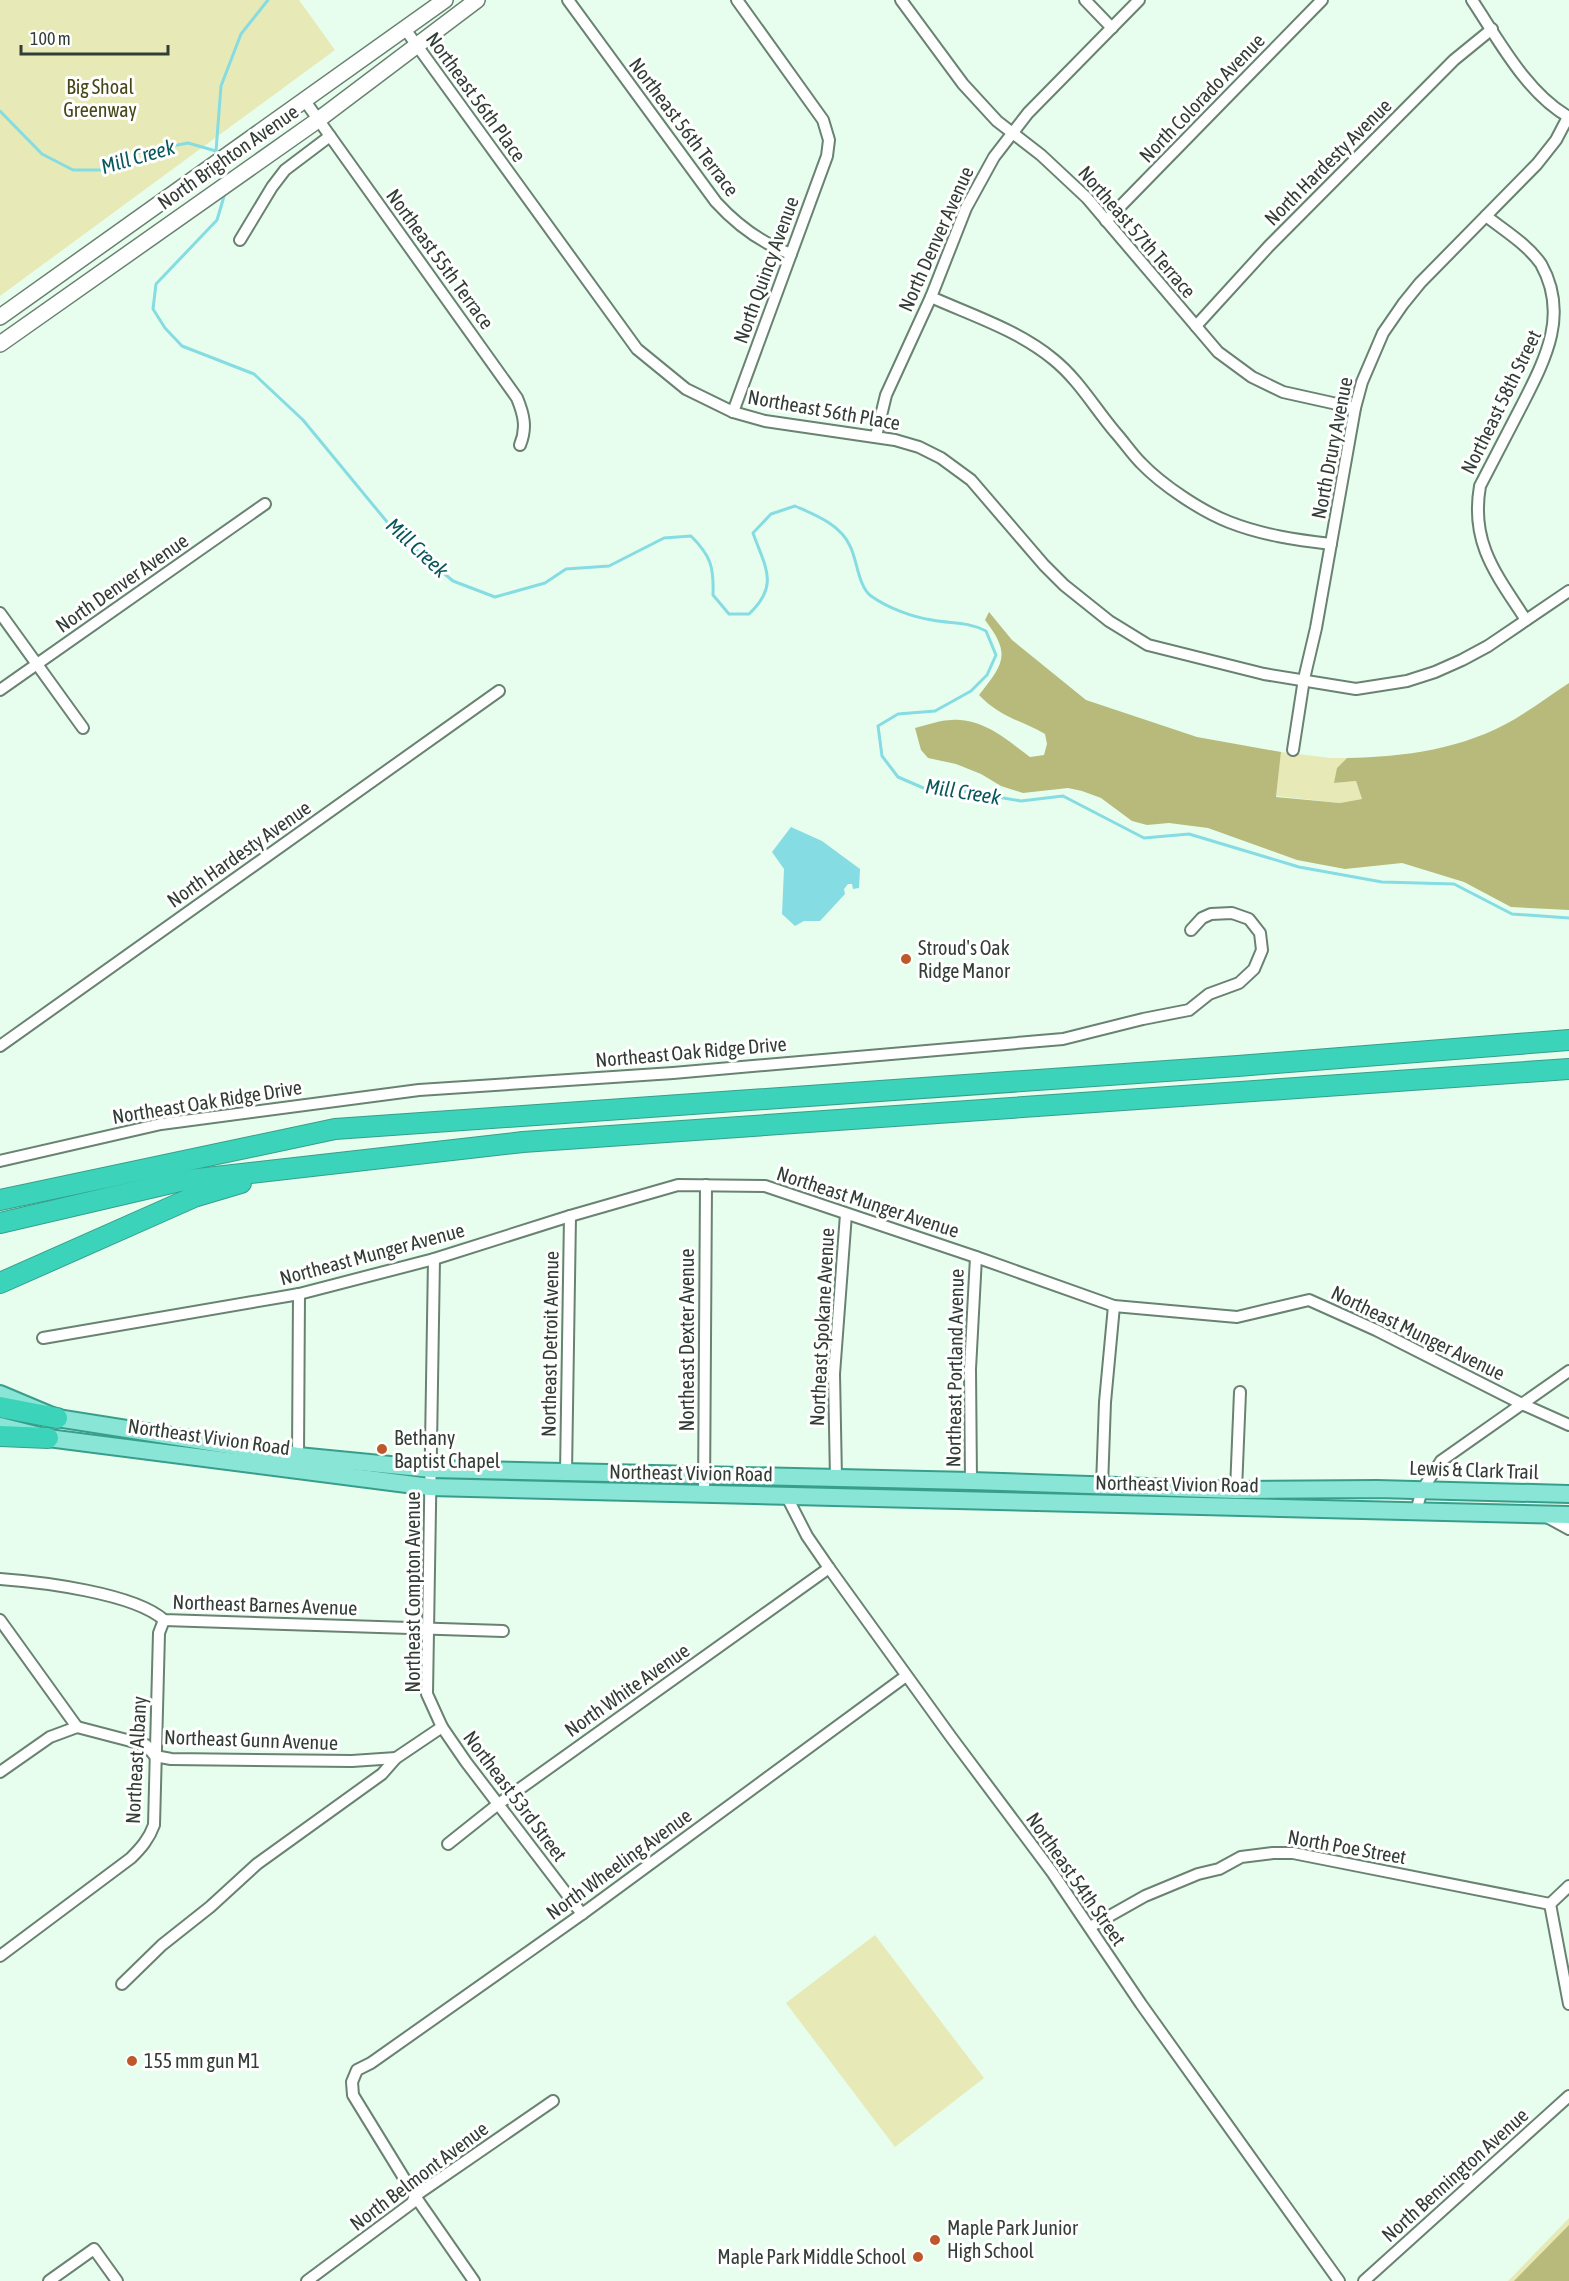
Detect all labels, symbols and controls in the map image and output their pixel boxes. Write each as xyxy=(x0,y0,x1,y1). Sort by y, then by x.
scale bar xyxy=(21,18,168,56)
text: 100 m xyxy=(30,28,71,49)
street label: Northeast 56th Place xyxy=(422,28,531,166)
street label: North Colorado Avenue xyxy=(1134,29,1269,167)
street label: Northeast 56th Terrace xyxy=(625,53,744,200)
park label: Big Shoal Greenway xyxy=(63,75,137,121)
street label: North Hardesty Avenue xyxy=(1260,94,1396,230)
street label: North Brighton Avenue xyxy=(153,100,302,214)
water label: Mill Creek xyxy=(98,134,178,178)
street label: Northeast 57th Terrace xyxy=(1074,161,1201,302)
street label: North Denver Avenue xyxy=(893,163,978,315)
street label: Northeast 55th Terrace xyxy=(382,184,499,333)
street label: North Quincy Avenue xyxy=(728,193,803,346)
street label: Northeast 58th Street xyxy=(1456,326,1545,477)
street label: North Drury Avenue xyxy=(1306,375,1357,521)
street label: Northeast 56th Place xyxy=(746,385,902,434)
water label: Mill Creek xyxy=(382,513,454,582)
street label: North Denver Avenue xyxy=(51,528,192,637)
water label: Mill Creek xyxy=(924,773,1003,809)
street label: North Hardesty Avenue xyxy=(163,796,315,912)
place label: Stroud's Oak Ridge Manor xyxy=(918,936,1011,982)
marker: Stroud's Oak Ridge Manor xyxy=(899,952,913,966)
street label: Northeast Oak Ridge Drive xyxy=(594,1032,787,1071)
street label: Northeast Oak Ridge Drive xyxy=(110,1075,303,1128)
street label: Northeast Munger Avenue xyxy=(774,1161,962,1242)
street label: Northeast Munger Avenue xyxy=(277,1218,467,1289)
street label: Northeast Spokane Avenue xyxy=(805,1227,838,1427)
street label: Northeast Dexter Avenue xyxy=(675,1248,698,1432)
street label: Northeast Detroit Avenue xyxy=(536,1251,563,1437)
street label: Northeast Portland Avenue xyxy=(941,1268,968,1467)
street label: Northeast Munger Avenue xyxy=(1328,1280,1509,1385)
street label: Northeast Vivion Road xyxy=(126,1414,292,1459)
place label: Bethany Baptist Chapel xyxy=(394,1426,501,1472)
marker: Bethany Baptist Chapel xyxy=(375,1442,389,1456)
street label: Lewis & Clark Trail xyxy=(1409,1456,1540,1483)
street label: Northeast Vivion Road xyxy=(609,1460,773,1485)
street label: Northeast Vivion Road xyxy=(1095,1471,1259,1496)
street label: Northeast Compton Avenue xyxy=(401,1491,424,1693)
street label: Northeast Barnes Avenue xyxy=(172,1590,358,1619)
street label: North White Avenue xyxy=(560,1638,693,1741)
street label: Northeast Albany xyxy=(121,1695,150,1825)
street label: Northeast Gunn Avenue xyxy=(164,1725,338,1754)
street label: Northeast 53rd Street xyxy=(459,1726,572,1866)
street label: North Wheeling Avenue xyxy=(542,1803,696,1924)
street label: Northeast 54th Street xyxy=(1022,1808,1131,1950)
street label: North Poe Street xyxy=(1286,1825,1408,1868)
place label: 155 mm gun M1 xyxy=(144,2049,260,2072)
marker: 155 mm gun M1 xyxy=(125,2054,139,2068)
street label: North Bennington Avenue xyxy=(1377,2103,1532,2246)
street label: North Belmont Avenue xyxy=(345,2116,492,2235)
place label: Maple Park Junior High School xyxy=(947,2216,1079,2262)
marker: Maple Park Junior High School xyxy=(928,2233,942,2247)
place label: Maple Park Middle School xyxy=(717,2245,907,2268)
marker: Maple Park Middle School xyxy=(911,2250,925,2264)

